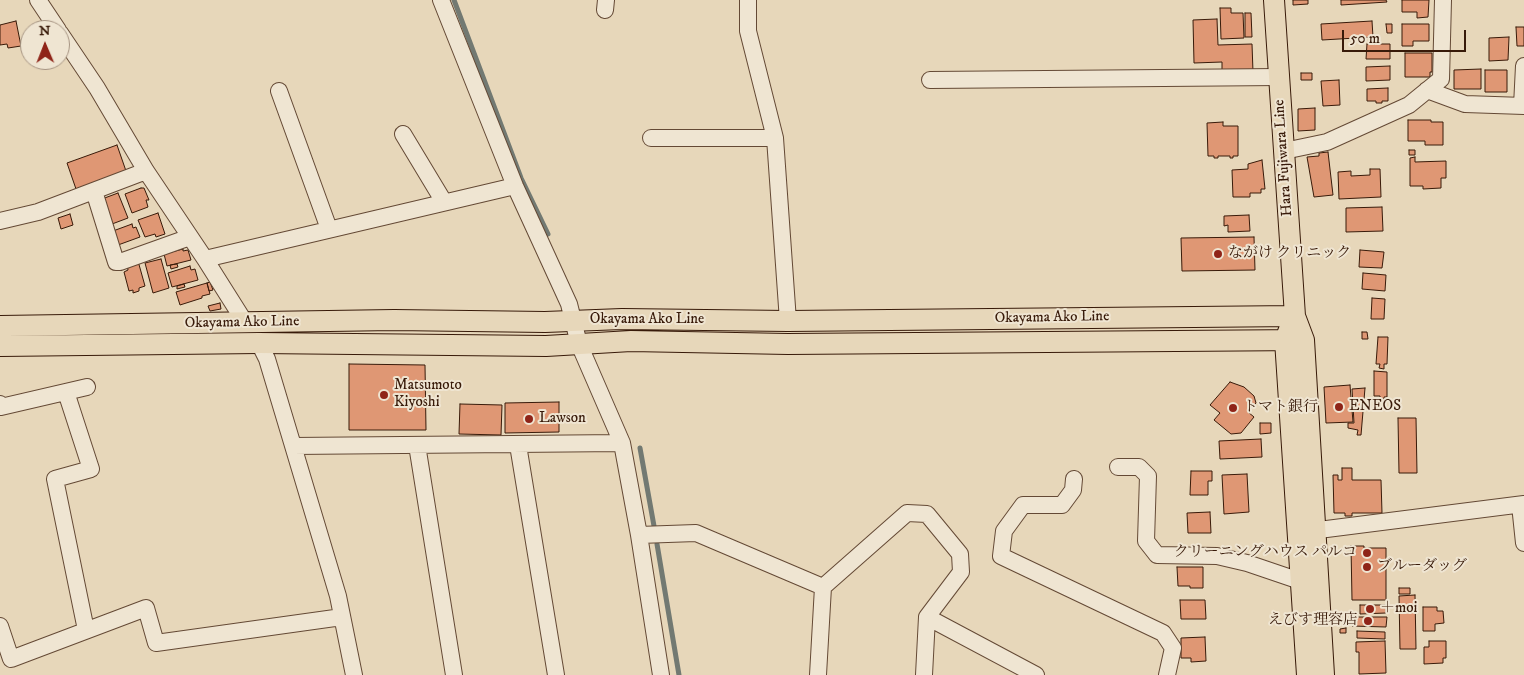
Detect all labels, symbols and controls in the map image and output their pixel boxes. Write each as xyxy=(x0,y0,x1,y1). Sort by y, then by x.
north arrow xyxy=(20,20,70,70)
scale bar xyxy=(1344,20,1468,52)
text: N xyxy=(39,22,51,40)
text: 50 m xyxy=(1350,29,1380,48)
street label: Hara Fujiwara Line xyxy=(1271,99,1297,217)
place label: ながけ クリニック xyxy=(1228,245,1351,263)
marker: ながけ クリニック xyxy=(1212,248,1224,260)
street label: Okayama Ako Line xyxy=(995,308,1109,328)
street label: Okayama Ako Line xyxy=(590,311,704,329)
street label: Okayama Ako Line xyxy=(185,313,299,333)
place label: Matsumoto Kiyoshi xyxy=(394,377,462,412)
marker: Matsumoto Kiyoshi xyxy=(378,389,390,401)
place label: ENEOS xyxy=(1349,398,1401,416)
place label: トマト銀行 xyxy=(1243,399,1318,417)
marker: ENEOS xyxy=(1333,401,1345,413)
marker: トマト銀行 xyxy=(1227,402,1239,414)
place label: Lawson xyxy=(539,410,586,428)
marker: Lawson xyxy=(523,413,535,425)
place label: クリーニングハウス パルコ xyxy=(1174,544,1357,562)
marker: クリーニングハウス パルコ xyxy=(1361,547,1373,559)
place label: ブルーダッグ xyxy=(1377,558,1467,576)
marker: ブルーダッグ xyxy=(1361,561,1373,573)
place label: ＋moi xyxy=(1380,600,1417,618)
marker: ＋moi xyxy=(1364,603,1376,615)
place label: えびす理容店 xyxy=(1268,612,1358,630)
marker: えびす理容店 xyxy=(1362,615,1374,627)

